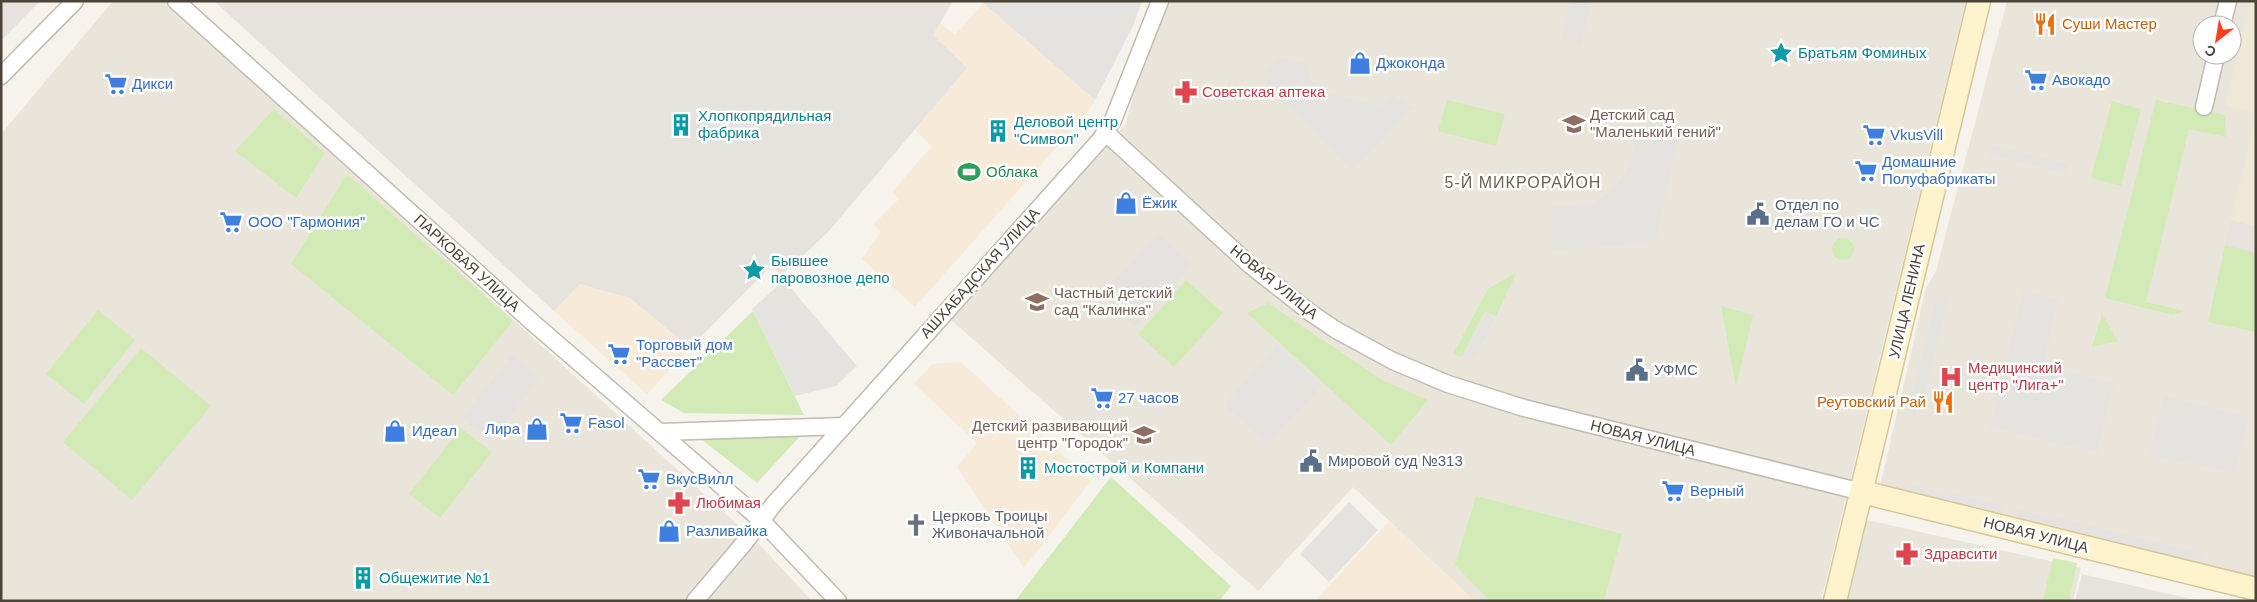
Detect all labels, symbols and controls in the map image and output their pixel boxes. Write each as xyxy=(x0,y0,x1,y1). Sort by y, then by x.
restaurant icon: Суши Мастер xyxy=(2032,11,2058,37)
place label: Суши Мастер xyxy=(2062,15,2157,32)
north arrow xyxy=(2192,15,2242,65)
place icon: Братьям Фоминых xyxy=(1768,40,1794,66)
text: С xyxy=(2202,42,2219,61)
place label: Братьям Фоминых xyxy=(1798,44,1927,61)
shop icon: Джоконда xyxy=(1347,50,1373,76)
place label: Джоконда xyxy=(1376,54,1446,71)
supermarket icon: Авокадо xyxy=(2023,67,2049,93)
supermarket icon: Дикси xyxy=(103,71,129,97)
place label: Авокадо xyxy=(2052,71,2110,88)
place label: Дикси xyxy=(132,75,173,92)
pharmacy icon: Советская аптека xyxy=(1173,79,1199,105)
place label: Советская аптека xyxy=(1202,83,1326,100)
place label: Детский сад "Маленький гений" xyxy=(1590,106,1721,140)
place label: Хлопкопрядильная фабрика xyxy=(698,107,831,141)
school or university icon: Детский сад "Маленький гений" xyxy=(1561,111,1587,137)
building icon: Хлопкопрядильная фабрика xyxy=(668,112,694,138)
place label: Деловой центр "Символ" xyxy=(1014,113,1118,147)
building icon: Деловой центр "Символ" xyxy=(985,118,1011,144)
supermarket icon: VkusVill xyxy=(1861,122,1887,148)
place label: VkusVill xyxy=(1890,126,1943,143)
place label: Домашние Полуфабрикаты xyxy=(1882,153,1995,187)
supermarket icon: Домашние Полуфабрикаты xyxy=(1853,158,1879,184)
sports icon: Облака xyxy=(956,159,982,185)
place label: Облака xyxy=(986,163,1039,180)
district label: 5-Й МИКРОРАЙОН xyxy=(1445,173,1601,191)
shop icon: Ёжик xyxy=(1113,190,1139,216)
place label: Ёжик xyxy=(1142,194,1177,211)
place label: Отдел по делам ГО и ЧС xyxy=(1775,196,1880,230)
public building icon: Отдел по делам ГО и ЧС xyxy=(1745,201,1771,227)
street label: АШХАБАДСКАЯ УЛИЦА xyxy=(917,204,1043,341)
supermarket icon: ООО "Гармония" xyxy=(218,209,244,235)
street label: ПАРКОВАЯ УЛИЦА xyxy=(411,211,524,315)
place label: ООО "Гармония" xyxy=(248,213,365,230)
street label: НОВАЯ УЛИЦА xyxy=(1227,241,1322,322)
street label: УЛИЦА ЛЕНИНА xyxy=(1885,242,1928,360)
place label: Бывшее паровозное депо xyxy=(771,252,890,286)
place icon: Бывшее паровозное депо xyxy=(741,257,767,283)
place label: Частный детский сад "Калинка" xyxy=(1054,284,1172,318)
school or university icon: Частный детский сад "Калинка" xyxy=(1024,289,1050,315)
place label: Торговый дом "Рассвет" xyxy=(636,336,733,370)
supermarket icon: Торговый дом "Рассвет" xyxy=(606,341,632,367)
public building icon: УФМС xyxy=(1624,357,1650,383)
place label: Медицинский центр "Лига+" xyxy=(1968,359,2064,393)
place label: УФМС xyxy=(1654,361,1698,378)
hospital icon: Медицинский центр "Лига+" xyxy=(1938,364,1964,390)
supermarket icon: 27 часов xyxy=(1089,385,1115,411)
place label: 27 часов xyxy=(1118,389,1179,406)
restaurant icon: Реутовский Рай xyxy=(1930,389,1956,415)
place label: Реутовский Рай xyxy=(1817,393,1926,410)
supermarket icon: Fasol xyxy=(558,410,584,436)
place label: Fasol xyxy=(588,414,625,431)
shop icon: Лира xyxy=(524,416,550,442)
street label: НОВАЯ УЛИЦА xyxy=(1589,416,1697,459)
place label: Детский развивающий центр "Городок" xyxy=(972,417,1128,451)
shop icon: Идеал xyxy=(382,418,408,444)
place label: Лира xyxy=(485,420,521,437)
place label: Идеал xyxy=(412,422,457,439)
school or university icon: Детский развивающий центр "Городок" xyxy=(1131,422,1157,448)
public building icon: Мировой суд №313 xyxy=(1298,448,1324,474)
place label: Мировой суд №313 xyxy=(1328,452,1463,469)
building icon: Мостострой и Компани xyxy=(1015,455,1041,481)
place label: Мостострой и Компани xyxy=(1044,459,1204,476)
supermarket icon: ВкусВилл xyxy=(636,466,662,492)
place label: ВкусВилл xyxy=(666,470,733,487)
supermarket icon: Верный xyxy=(1660,478,1686,504)
place label: Верный xyxy=(1690,482,1744,499)
pharmacy icon: Любимая xyxy=(666,490,692,516)
place label: Любимая xyxy=(696,494,761,511)
place label: Церковь Троицы Живоначальной xyxy=(932,507,1048,541)
church icon: Церковь Троицы Живоначальной xyxy=(903,512,929,538)
street label: НОВАЯ УЛИЦА xyxy=(1982,513,2090,556)
shop icon: Разливайка xyxy=(656,518,682,544)
place label: Разливайка xyxy=(686,522,768,539)
pharmacy icon: Здравсити xyxy=(1894,541,1920,567)
place label: Здравсити xyxy=(1924,545,1997,562)
building icon: Общежитие №1 xyxy=(350,565,376,591)
place label: Общежитие №1 xyxy=(379,569,490,586)

